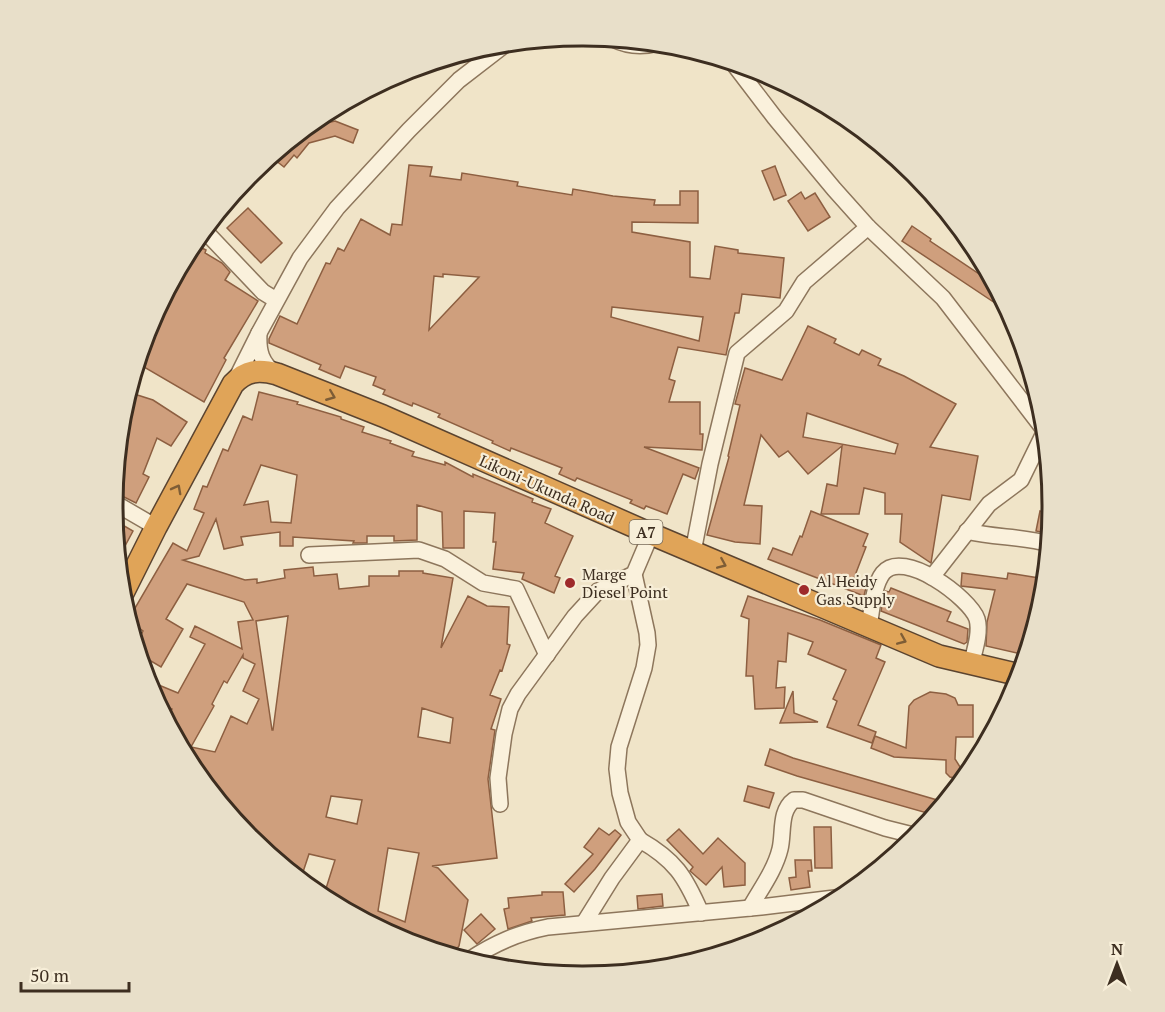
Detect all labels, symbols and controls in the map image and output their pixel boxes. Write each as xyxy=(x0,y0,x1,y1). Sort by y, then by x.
one-way arrow xyxy=(325,389,336,401)
street label: Likoni-Ukunda Road xyxy=(476,449,618,529)
one-way arrow xyxy=(170,484,181,495)
road number: A7 xyxy=(630,520,662,544)
one-way arrow xyxy=(716,557,727,569)
place label: Marge Diesel Point xyxy=(582,563,668,603)
place label: Al Heidy Gas Supply xyxy=(816,570,896,610)
marker: Marge Diesel Point xyxy=(563,576,577,590)
marker: Al Heidy Gas Supply xyxy=(797,583,811,597)
one-way arrow xyxy=(895,633,906,645)
north arrow xyxy=(1087,934,1147,994)
text: N xyxy=(1111,938,1123,960)
scale bar xyxy=(21,955,129,993)
text: 50 m xyxy=(30,963,70,987)

